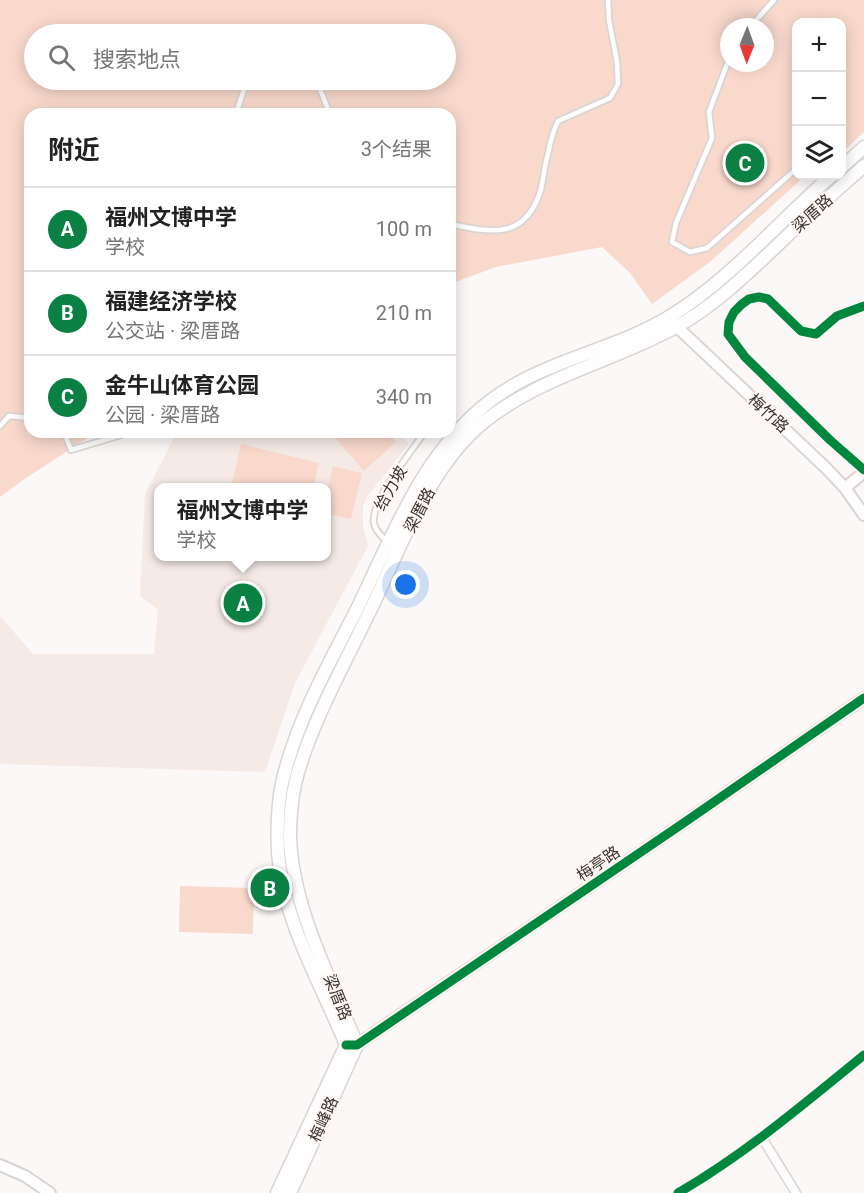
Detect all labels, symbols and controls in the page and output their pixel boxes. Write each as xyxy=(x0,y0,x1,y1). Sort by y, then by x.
north arrow xyxy=(720,18,774,72)
map controls xyxy=(792,18,846,180)
button: + xyxy=(792,18,846,72)
search box xyxy=(24,24,456,90)
icon: search xyxy=(45,41,78,74)
text: 搜索地点 xyxy=(93,47,181,72)
button: − xyxy=(792,72,846,126)
button: layers xyxy=(792,126,846,180)
text: 附近 xyxy=(48,135,100,165)
text: 3个结果 xyxy=(361,137,432,161)
pin: C xyxy=(726,140,764,186)
street label: 梁厝路 xyxy=(788,190,837,236)
text: 福州文博中学 xyxy=(105,205,237,230)
text: A xyxy=(61,217,74,241)
text: 100 m xyxy=(376,217,432,241)
text: 学校 xyxy=(105,235,145,259)
text: 福建经济学校 xyxy=(105,289,237,314)
text: B xyxy=(61,301,74,325)
text: 210 m xyxy=(376,301,432,325)
text: 公交站 · 梁厝路 xyxy=(105,319,240,343)
text: 金牛山体育公园 xyxy=(105,373,259,398)
text: C xyxy=(61,385,74,409)
text: 340 m xyxy=(376,385,432,409)
street label: 梅竹路 xyxy=(745,390,793,437)
text: 公园 · 梁厝路 xyxy=(105,403,220,427)
street label: 给力坡 xyxy=(370,463,411,514)
popup xyxy=(154,483,331,561)
street label: 梁厝路 xyxy=(400,485,439,536)
text: 福州文博中学 xyxy=(176,498,309,523)
text: 学校 xyxy=(176,528,216,552)
your location xyxy=(391,570,420,599)
pin: A xyxy=(224,580,262,626)
street label: 梅亭路 xyxy=(573,842,623,885)
pin: B xyxy=(250,866,290,910)
street label: 梁厝路 xyxy=(320,971,355,1023)
street label: 梅峰路 xyxy=(305,1093,342,1145)

